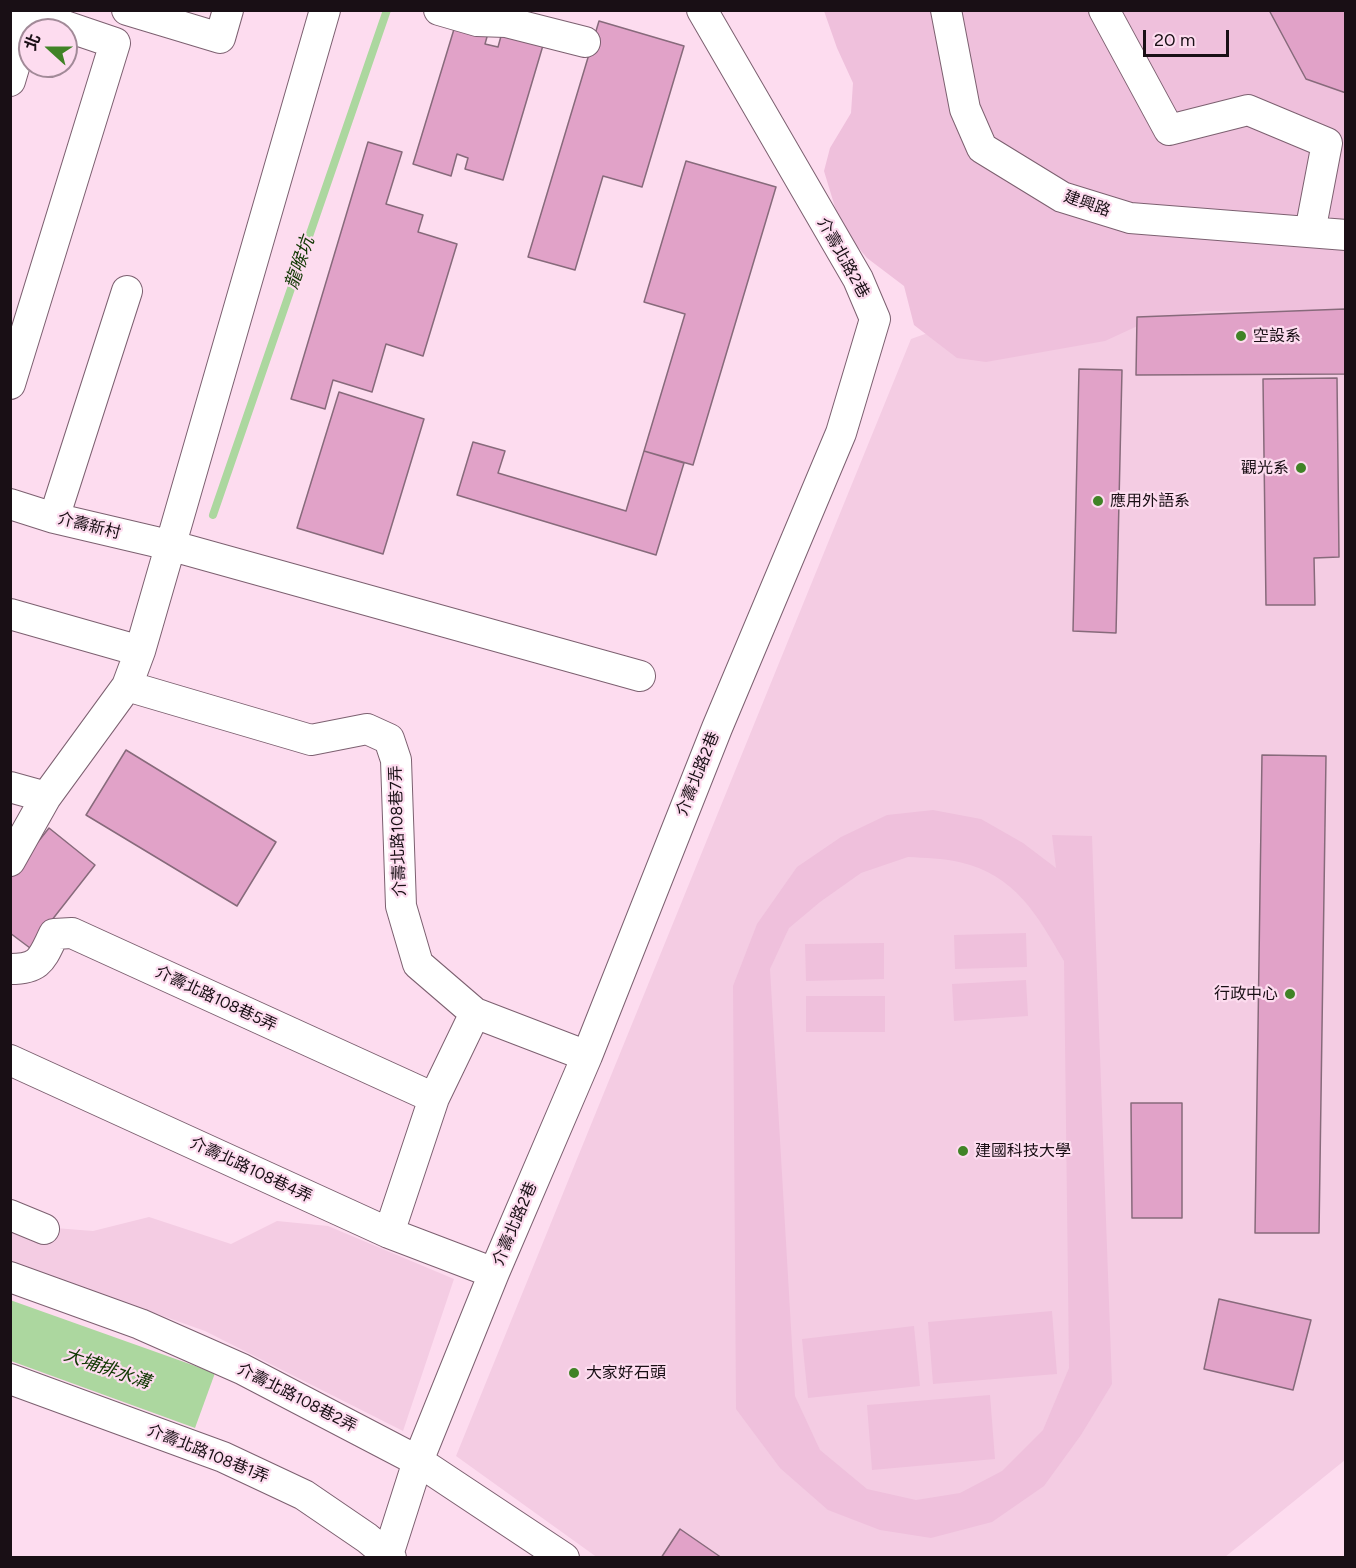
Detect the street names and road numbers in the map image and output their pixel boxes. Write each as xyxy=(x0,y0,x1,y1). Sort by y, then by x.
street label: 建興路 xyxy=(1061,187,1113,221)
street label: 介壽北路2巷 xyxy=(813,214,873,302)
street label: 介壽新村 xyxy=(56,509,122,543)
street label: 介壽北路2巷 xyxy=(672,729,724,819)
street label: 介壽北路108巷7弄 xyxy=(386,765,410,897)
street label: 介壽北路108巷5弄 xyxy=(152,962,280,1036)
street label: 介壽北路108巷4弄 xyxy=(187,1133,315,1207)
street label: 介壽北路2巷 xyxy=(489,1179,541,1269)
street label: 介壽北路108巷2弄 xyxy=(234,1360,360,1436)
street label: 介壽北路108巷1弄 xyxy=(144,1421,272,1487)

